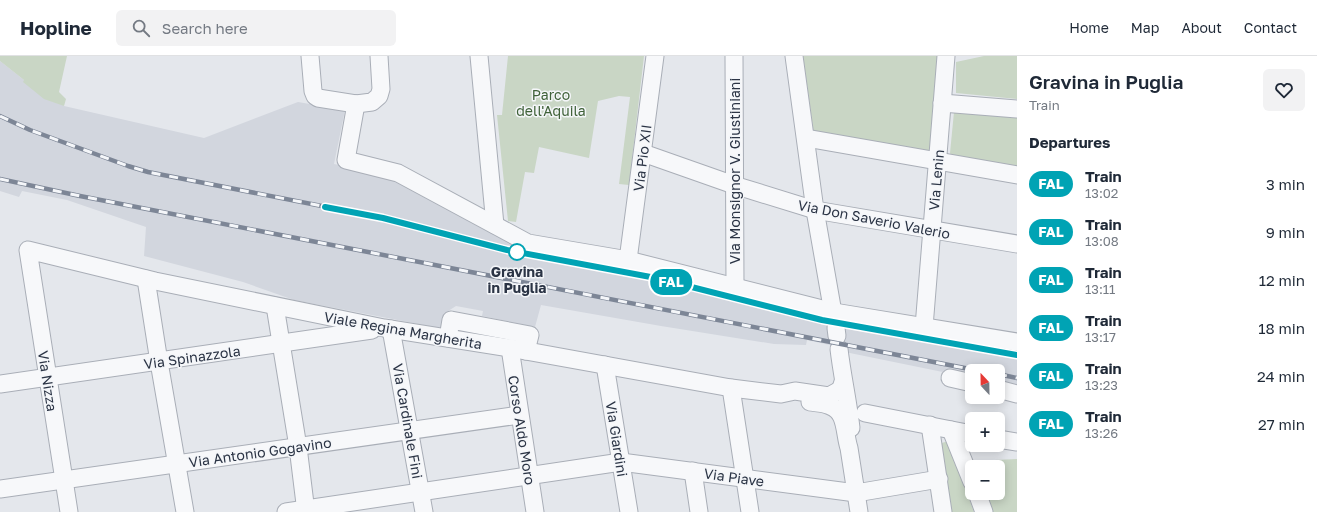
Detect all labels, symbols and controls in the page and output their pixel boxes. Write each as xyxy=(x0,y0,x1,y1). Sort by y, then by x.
search box xyxy=(116,10,396,46)
text: Hopline xyxy=(20,16,92,39)
icon: search xyxy=(130,17,152,39)
text: Search here xyxy=(162,19,248,37)
text: Home xyxy=(1069,19,1109,36)
text: Map xyxy=(1131,19,1159,36)
text: About xyxy=(1181,19,1222,36)
text: Contact xyxy=(1244,19,1297,36)
button: heart xyxy=(1263,69,1305,111)
text: Gravina in Puglia xyxy=(1029,70,1183,93)
street label: Via Monsignor V. Giustiniani xyxy=(726,78,743,264)
park label: Parco dell'Aquila xyxy=(516,86,586,119)
text: Train xyxy=(1029,97,1060,113)
street label: Via Pio XII xyxy=(629,124,655,192)
text: Departures xyxy=(1029,133,1110,151)
street label: Via Lenin xyxy=(925,149,947,211)
text: Train xyxy=(1085,167,1122,185)
text: FAL xyxy=(1038,175,1064,192)
text: 3 min xyxy=(1266,175,1305,193)
text: 13:02 xyxy=(1085,185,1118,201)
street label: Via Don Saverio Valerio xyxy=(796,196,952,242)
text: Train xyxy=(1085,215,1122,233)
text: FAL xyxy=(1038,223,1064,240)
text: 9 min xyxy=(1266,223,1305,241)
text: 13:08 xyxy=(1085,233,1119,249)
marker: Gravina in Puglia xyxy=(508,243,526,261)
place label: Gravina in Puglia xyxy=(488,263,546,296)
text: Train xyxy=(1085,263,1122,281)
line badge: FAL xyxy=(648,269,694,295)
text: FAL xyxy=(1038,271,1064,288)
text: 12 min xyxy=(1259,271,1305,289)
text: FAL xyxy=(658,273,684,290)
text: 13:11 xyxy=(1085,281,1115,297)
street label: Viale Regina Margherita xyxy=(323,308,483,352)
text: Train xyxy=(1085,311,1122,329)
text: FAL xyxy=(1038,319,1064,336)
text: 18 min xyxy=(1258,319,1305,337)
text: 13:17 xyxy=(1085,329,1116,345)
street label: Via Spinazzola xyxy=(142,342,242,372)
street label: Via Nizza xyxy=(35,349,61,413)
text: Train xyxy=(1085,359,1122,377)
street label: Via Cardinale Fini xyxy=(390,362,426,480)
north arrow xyxy=(965,364,1005,404)
map controls xyxy=(965,364,1005,500)
text: FAL xyxy=(1038,367,1064,384)
text: 24 min xyxy=(1257,367,1305,385)
street label: Corso Aldo Moro xyxy=(505,374,539,486)
text: 13:23 xyxy=(1085,377,1118,393)
street label: Via Giardini xyxy=(603,400,631,478)
text: Train xyxy=(1085,407,1122,425)
button: + xyxy=(965,412,1005,452)
text: FAL xyxy=(1038,415,1064,432)
text: 27 min xyxy=(1258,415,1305,433)
text: 13:26 xyxy=(1085,425,1118,441)
street label: Via Antonio Gogavino xyxy=(188,434,332,470)
button: − xyxy=(965,460,1005,500)
street label: Via Piave xyxy=(703,464,765,490)

